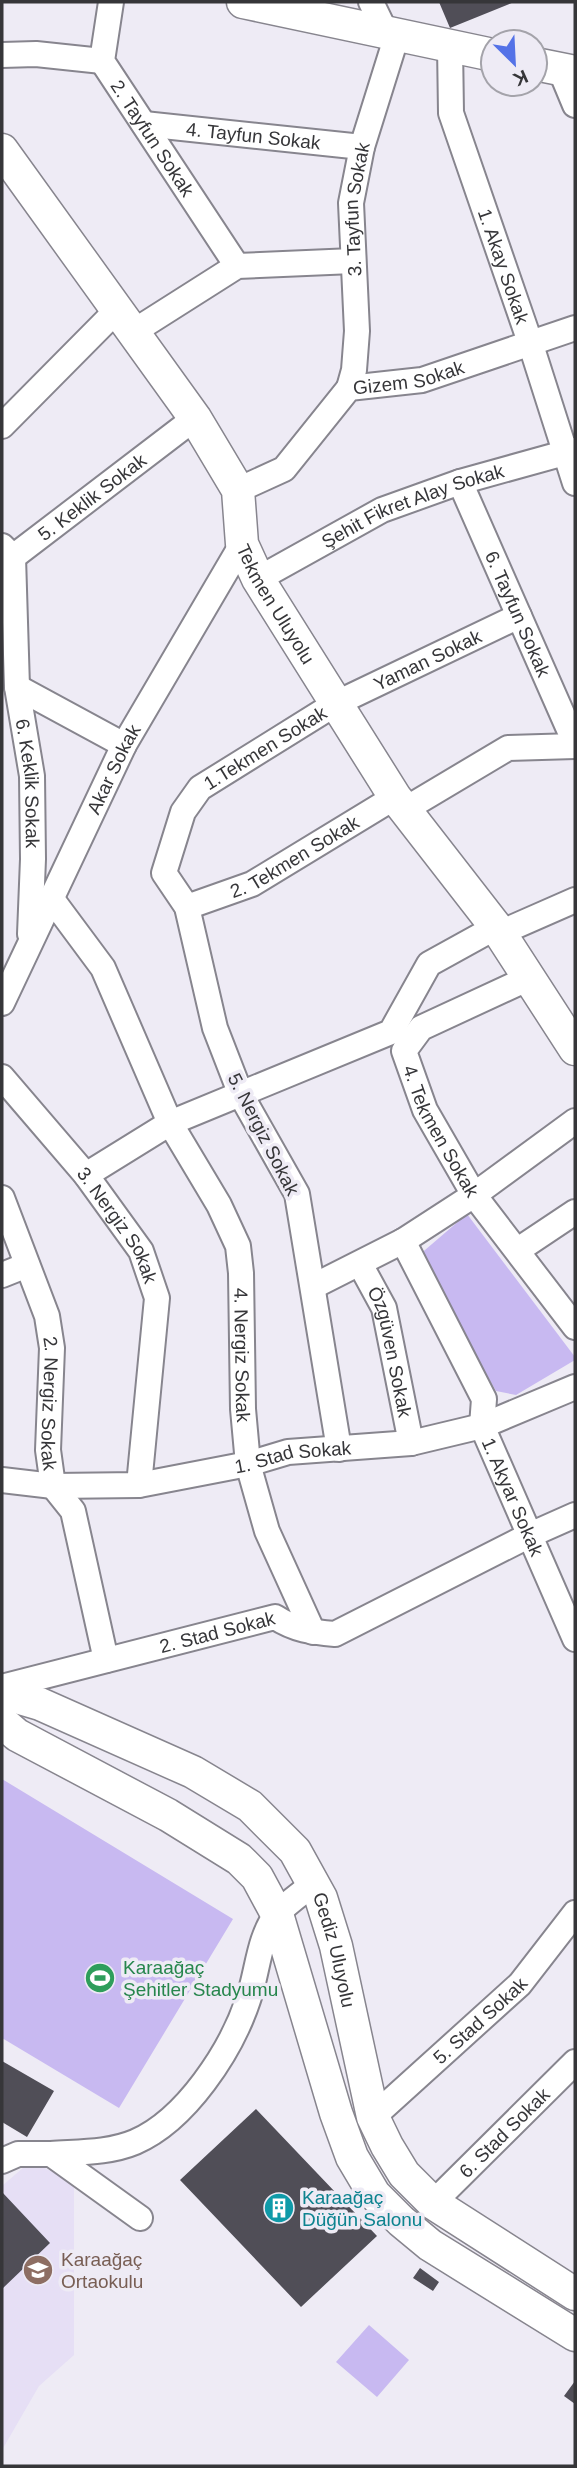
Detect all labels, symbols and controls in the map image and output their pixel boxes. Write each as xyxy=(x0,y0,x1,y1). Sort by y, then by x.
north arrow xyxy=(479,28,549,98)
text: K xyxy=(510,66,531,91)
street label: 2. Tayfun Sokak xyxy=(106,76,199,201)
street label: 4. Tayfun Sokak xyxy=(185,119,322,154)
street label: 3. Tayfun Sokak xyxy=(341,140,374,277)
street label: 1. Akay Sokak xyxy=(474,206,533,327)
street label: Gizem Sokak xyxy=(352,356,467,398)
street label: 5. Keklik Sokak xyxy=(34,449,151,545)
street label: Şehit Fikret Alay Sokak xyxy=(318,460,507,553)
street label: Tekmen Uluyolu xyxy=(232,541,319,668)
street label: 6. Tayfun Sokak xyxy=(481,548,555,680)
street label: Yaman Sokak xyxy=(370,625,485,695)
street label: 1.Tekmen Sokak xyxy=(200,702,331,794)
street label: 6. Keklik Sokak xyxy=(12,717,43,849)
street label: Akar Sokak xyxy=(83,720,145,818)
street label: 2. Tekmen Sokak xyxy=(227,811,363,902)
street label: 4. Tekmen Sokak xyxy=(399,1062,483,1201)
street label: 5. Nergiz Sokak xyxy=(224,1070,304,1199)
street label: 3. Nergiz Sokak xyxy=(73,1163,161,1286)
street label: Özgüven Sokak xyxy=(363,1283,416,1419)
street label: 4. Nergiz Sokak xyxy=(230,1288,254,1424)
street label: 2. Nergiz Sokak xyxy=(37,1335,62,1472)
street label: 1. Akyar Sokak xyxy=(478,1435,548,1560)
street label: 1. Stad Sokak xyxy=(233,1437,352,1477)
street label: 2. Stad Sokak xyxy=(157,1607,278,1657)
street label: Gediz Uluyolu xyxy=(309,1890,359,2009)
place label: Karaağaç Şehitler Stadyumu xyxy=(123,1957,278,2000)
sports icon: Karaağaç Şehitler Stadyumu xyxy=(83,1961,117,1995)
street label: 5. Stad Sokak xyxy=(429,1974,532,2068)
street label: 6. Stad Sokak xyxy=(455,2083,554,2182)
place label: Karaağaç Düğün Salonu xyxy=(302,2187,422,2230)
building icon: Karaağaç Düğün Salonu xyxy=(262,2191,296,2225)
place label: Karaağaç Ortaokulu xyxy=(61,2249,143,2292)
school or university icon: Karaağaç Ortaokulu xyxy=(21,2253,55,2287)

